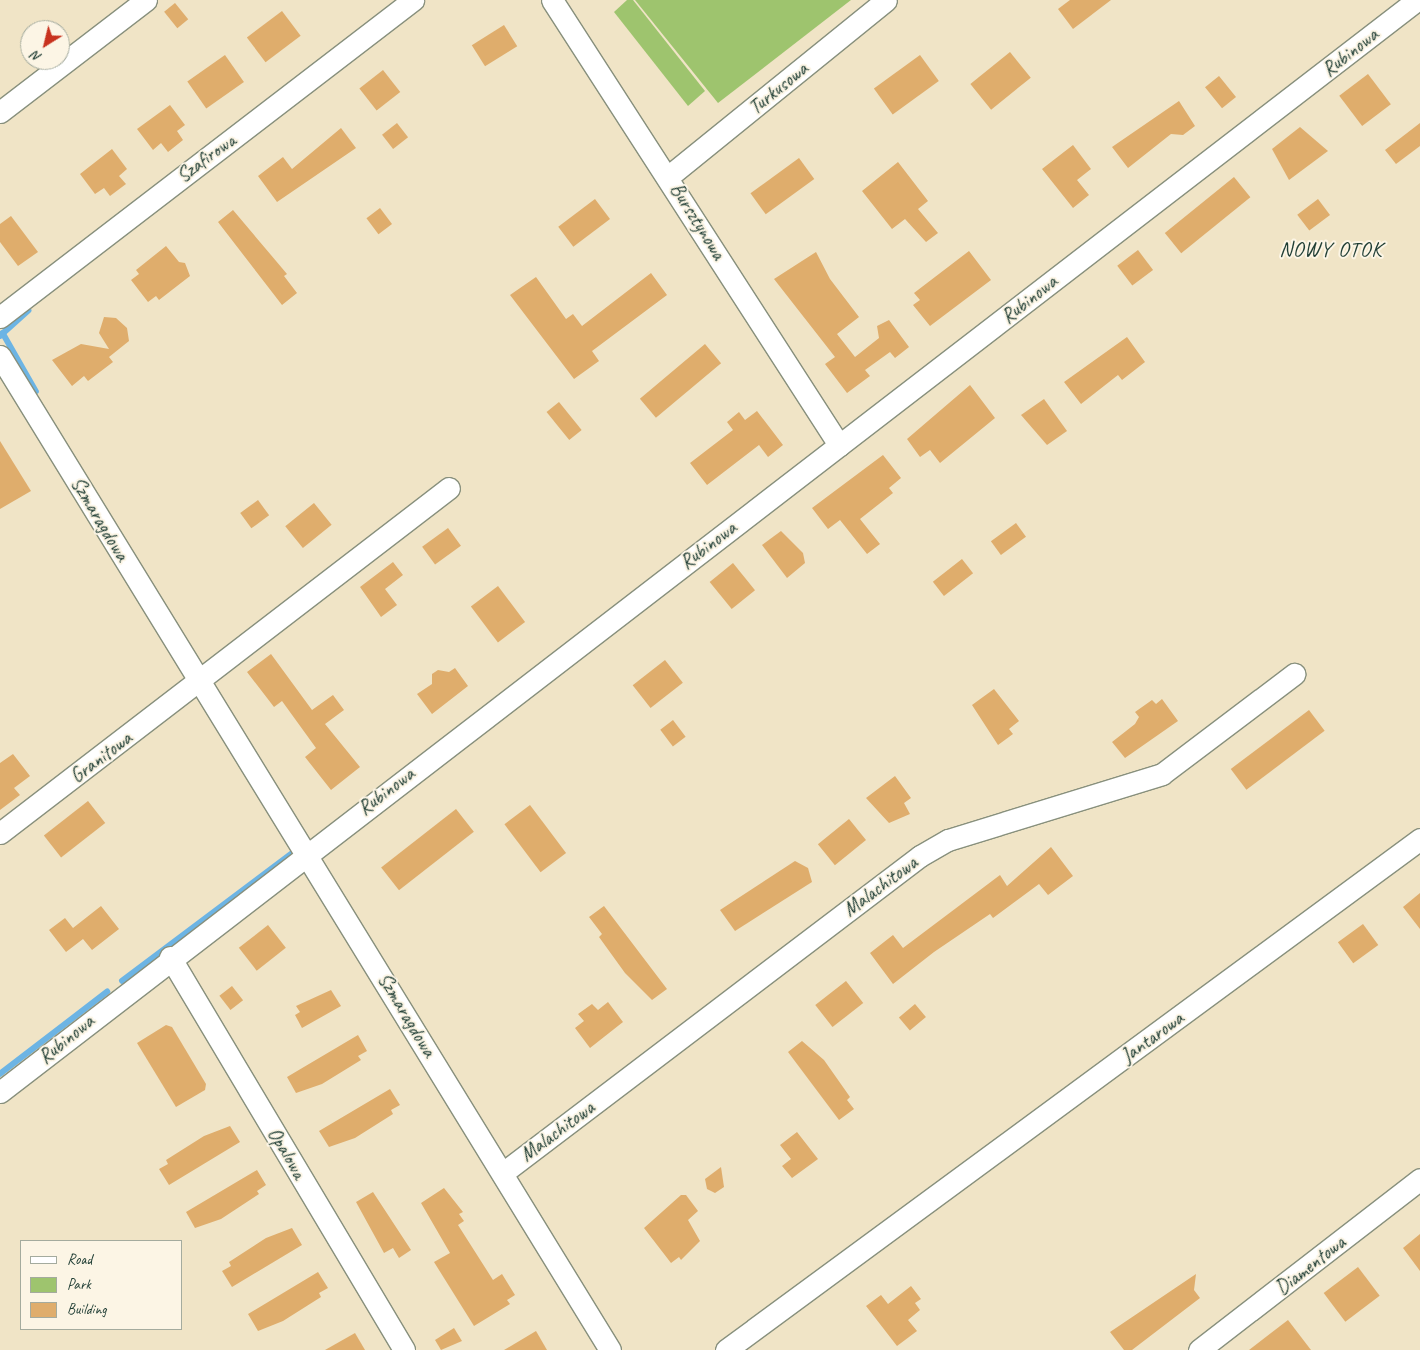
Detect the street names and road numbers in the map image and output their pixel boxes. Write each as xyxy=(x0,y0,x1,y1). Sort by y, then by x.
street label: Rubinowa xyxy=(1317,23,1383,81)
street label: Turkusowa xyxy=(743,57,813,119)
street label: Szafirowa xyxy=(172,128,240,188)
street label: Bursztynowa xyxy=(665,178,731,264)
street label: Rubinowa xyxy=(996,270,1062,328)
street label: Szmaragdowa xyxy=(66,473,134,565)
street label: Rubinowa xyxy=(675,516,741,574)
street label: Granitowa xyxy=(65,726,137,788)
street label: Rubinowa xyxy=(353,762,419,820)
street label: Malachitowa xyxy=(838,850,922,922)
street label: Szmaragdowa xyxy=(373,969,441,1061)
street label: Jantarowa xyxy=(1116,1006,1188,1068)
street label: Rubinowa xyxy=(33,1009,99,1069)
street label: Malachitowa xyxy=(515,1095,599,1167)
street label: Opalowa xyxy=(262,1123,312,1183)
street label: Diamentowa xyxy=(1270,1230,1350,1300)

